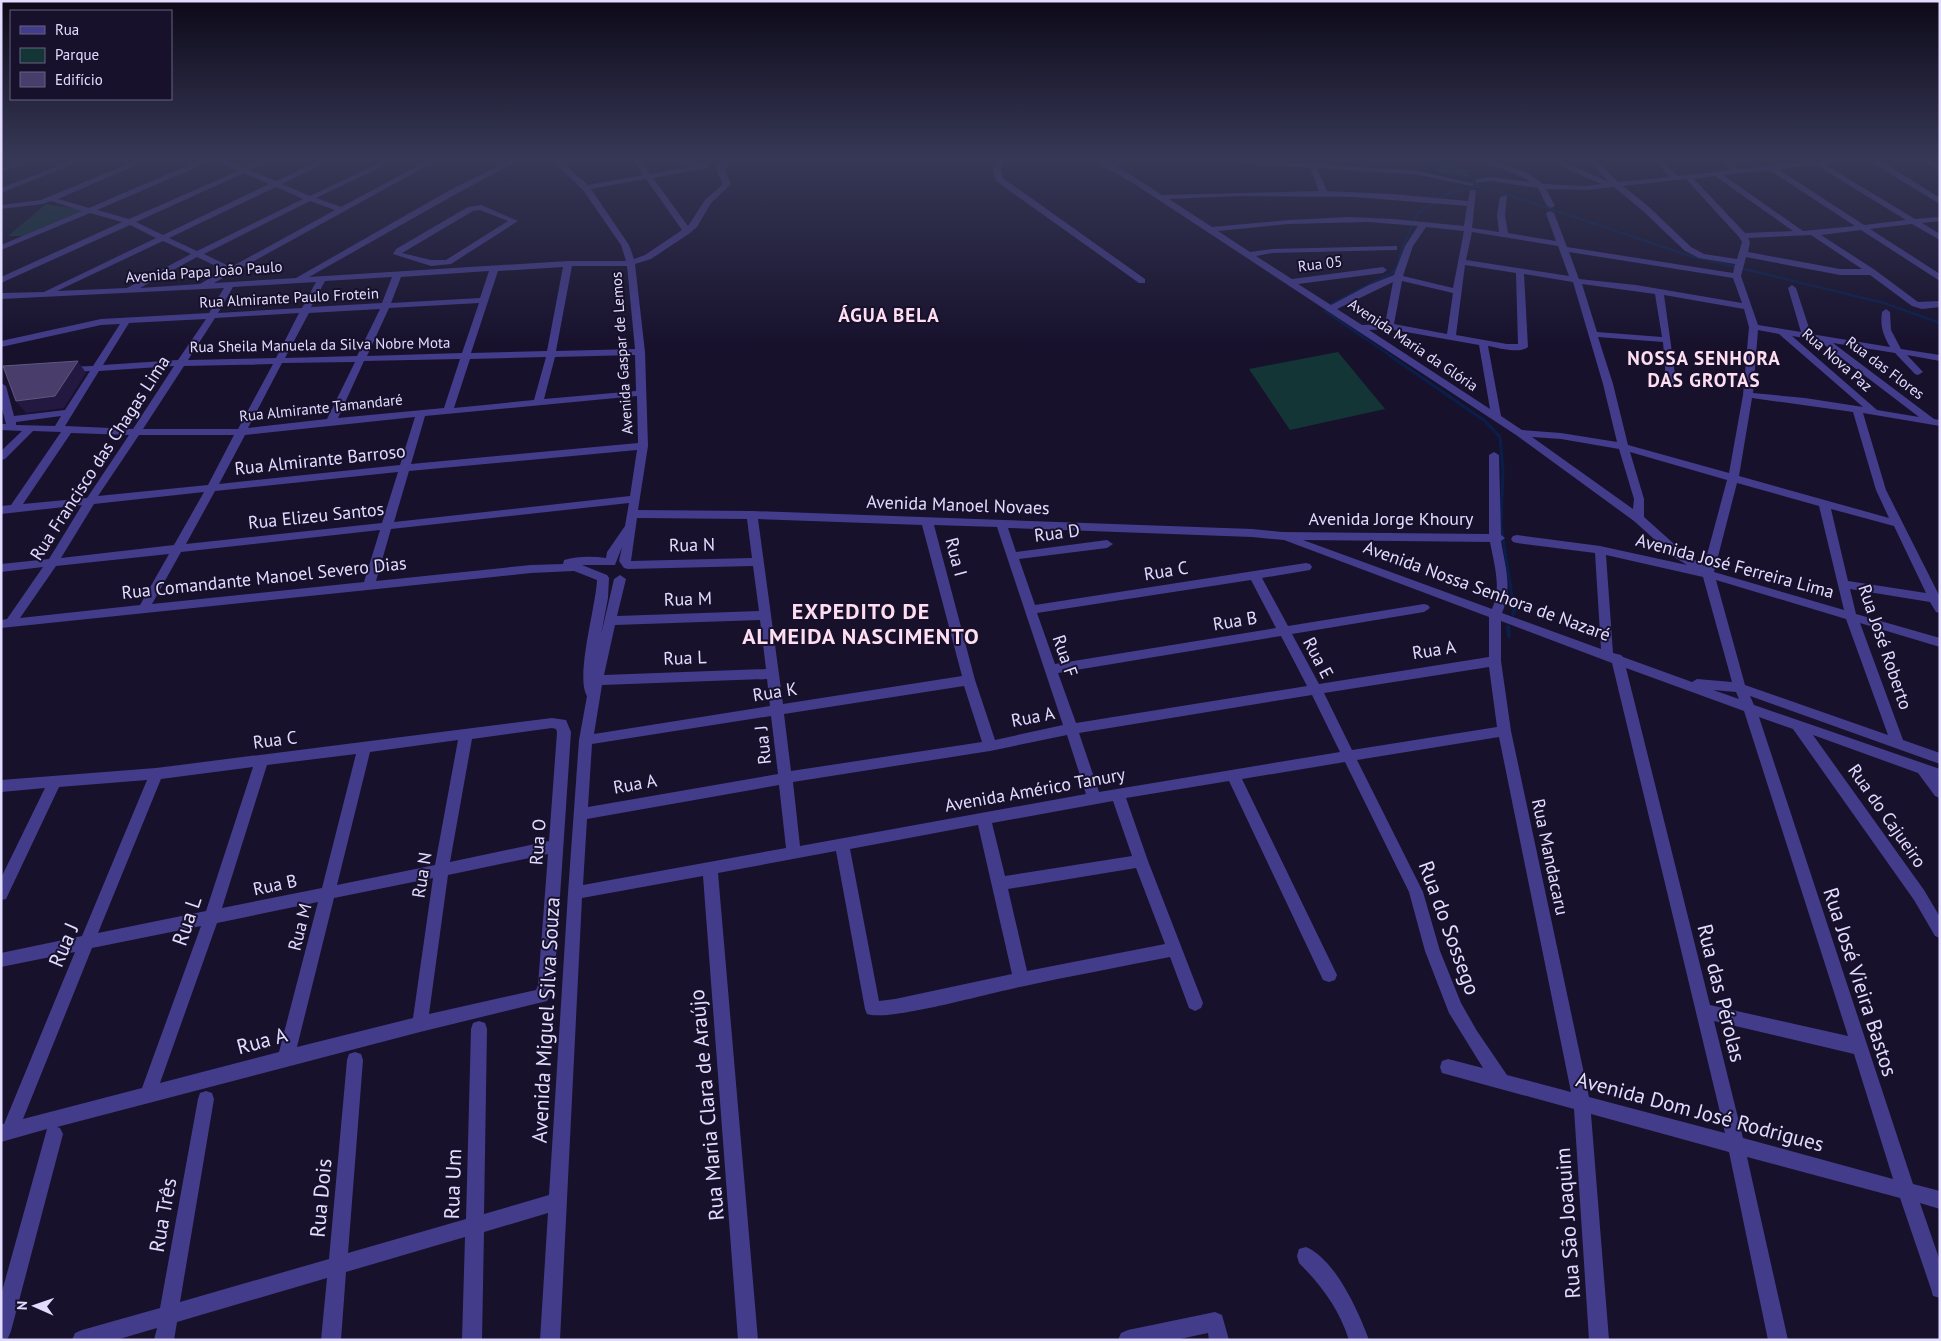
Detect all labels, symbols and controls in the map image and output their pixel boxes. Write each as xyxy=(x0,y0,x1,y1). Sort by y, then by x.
legend xyxy=(10,10,172,100)
text: Rua xyxy=(55,20,79,39)
text: Parque xyxy=(55,45,99,64)
text: Edifício xyxy=(55,70,103,89)
street label: Rua 05 xyxy=(1297,251,1343,276)
street label: Avenida Papa João Paulo xyxy=(125,257,283,286)
street label: Avenida Gaspar de Lemos xyxy=(606,271,637,435)
street label: Rua Almirante Paulo Frotein xyxy=(199,283,379,312)
street label: Avenida Maria da Glória xyxy=(1345,294,1482,395)
district label: ÁGUA BELA xyxy=(838,303,940,327)
street label: Rua Nova Paz xyxy=(1798,324,1876,395)
street label: Rua das Flores xyxy=(1842,332,1928,403)
street label: Rua Sheila Manuela da Silva Nobre Mota xyxy=(189,333,451,356)
district label: NOSSA SENHORA DAS GROTAS xyxy=(1627,346,1781,392)
street label: Rua Francisco das Chagas Lima xyxy=(25,351,174,564)
street label: Rua Almirante Tamandaré xyxy=(238,389,404,426)
street label: Rua Almirante Barroso xyxy=(233,439,407,480)
street label: Avenida Manoel Novaes xyxy=(866,490,1050,519)
street label: Rua Elizeu Santos xyxy=(247,497,385,534)
street label: Avenida Jorge Khoury xyxy=(1309,507,1474,530)
street label: Rua D xyxy=(1033,518,1081,547)
street label: Avenida José Ferreira Lima xyxy=(1634,528,1837,603)
street label: Rua N xyxy=(669,533,715,556)
street label: Rua I xyxy=(940,535,973,579)
street label: Avenida Nossa Senhora de Nazaré xyxy=(1361,535,1614,646)
street label: Rua Comandante Manoel Severo Dias xyxy=(120,551,408,604)
street label: Rua C xyxy=(1142,556,1190,585)
street label: Rua José Roberto xyxy=(1853,581,1918,712)
street label: Rua M xyxy=(663,586,712,611)
district label: EXPEDITO DE ALMEIDA NASCIMENTO xyxy=(742,597,980,650)
street label: Rua B xyxy=(1211,606,1259,635)
street label: Rua F xyxy=(1048,632,1083,680)
street label: Rua E xyxy=(1298,633,1339,682)
street label: Rua A xyxy=(1410,635,1458,664)
street label: Rua L xyxy=(663,645,707,670)
street label: Rua K xyxy=(751,677,799,706)
street label: Rua A xyxy=(1009,701,1057,732)
street label: Rua J xyxy=(749,724,776,766)
street label: Rua C xyxy=(252,725,298,754)
street label: Rua do Cajueiro xyxy=(1843,759,1932,872)
street label: Avenida Américo Tanury xyxy=(943,762,1128,817)
street label: Rua A xyxy=(611,768,659,799)
street label: Rua Mandacaru xyxy=(1527,797,1574,917)
street label: Rua O xyxy=(524,818,551,866)
street label: Rua N xyxy=(407,850,436,899)
street label: Rua do Sossego xyxy=(1413,857,1486,999)
street label: Rua B xyxy=(251,869,299,900)
street label: Rua José Vieira Bastos xyxy=(1817,884,1904,1080)
street label: Rua L xyxy=(166,892,208,949)
street label: Avenida Miguel Silva Souza xyxy=(526,896,565,1144)
street label: Rua M xyxy=(283,901,317,953)
street label: Rua J xyxy=(42,918,85,971)
street label: Rua das Pérolas xyxy=(1691,921,1752,1065)
street label: Rua Maria Clara de Araújo xyxy=(683,988,730,1222)
street label: Rua A xyxy=(234,1021,291,1060)
street label: Avenida Dom José Rodrigues xyxy=(1573,1065,1827,1158)
street label: Rua São Joaquim xyxy=(1549,1147,1586,1299)
street label: Rua Um xyxy=(438,1148,467,1220)
street label: Rua Dois xyxy=(304,1157,337,1239)
street label: Rua Três xyxy=(143,1176,182,1254)
north arrow xyxy=(10,1281,60,1331)
text: N xyxy=(13,1301,31,1310)

